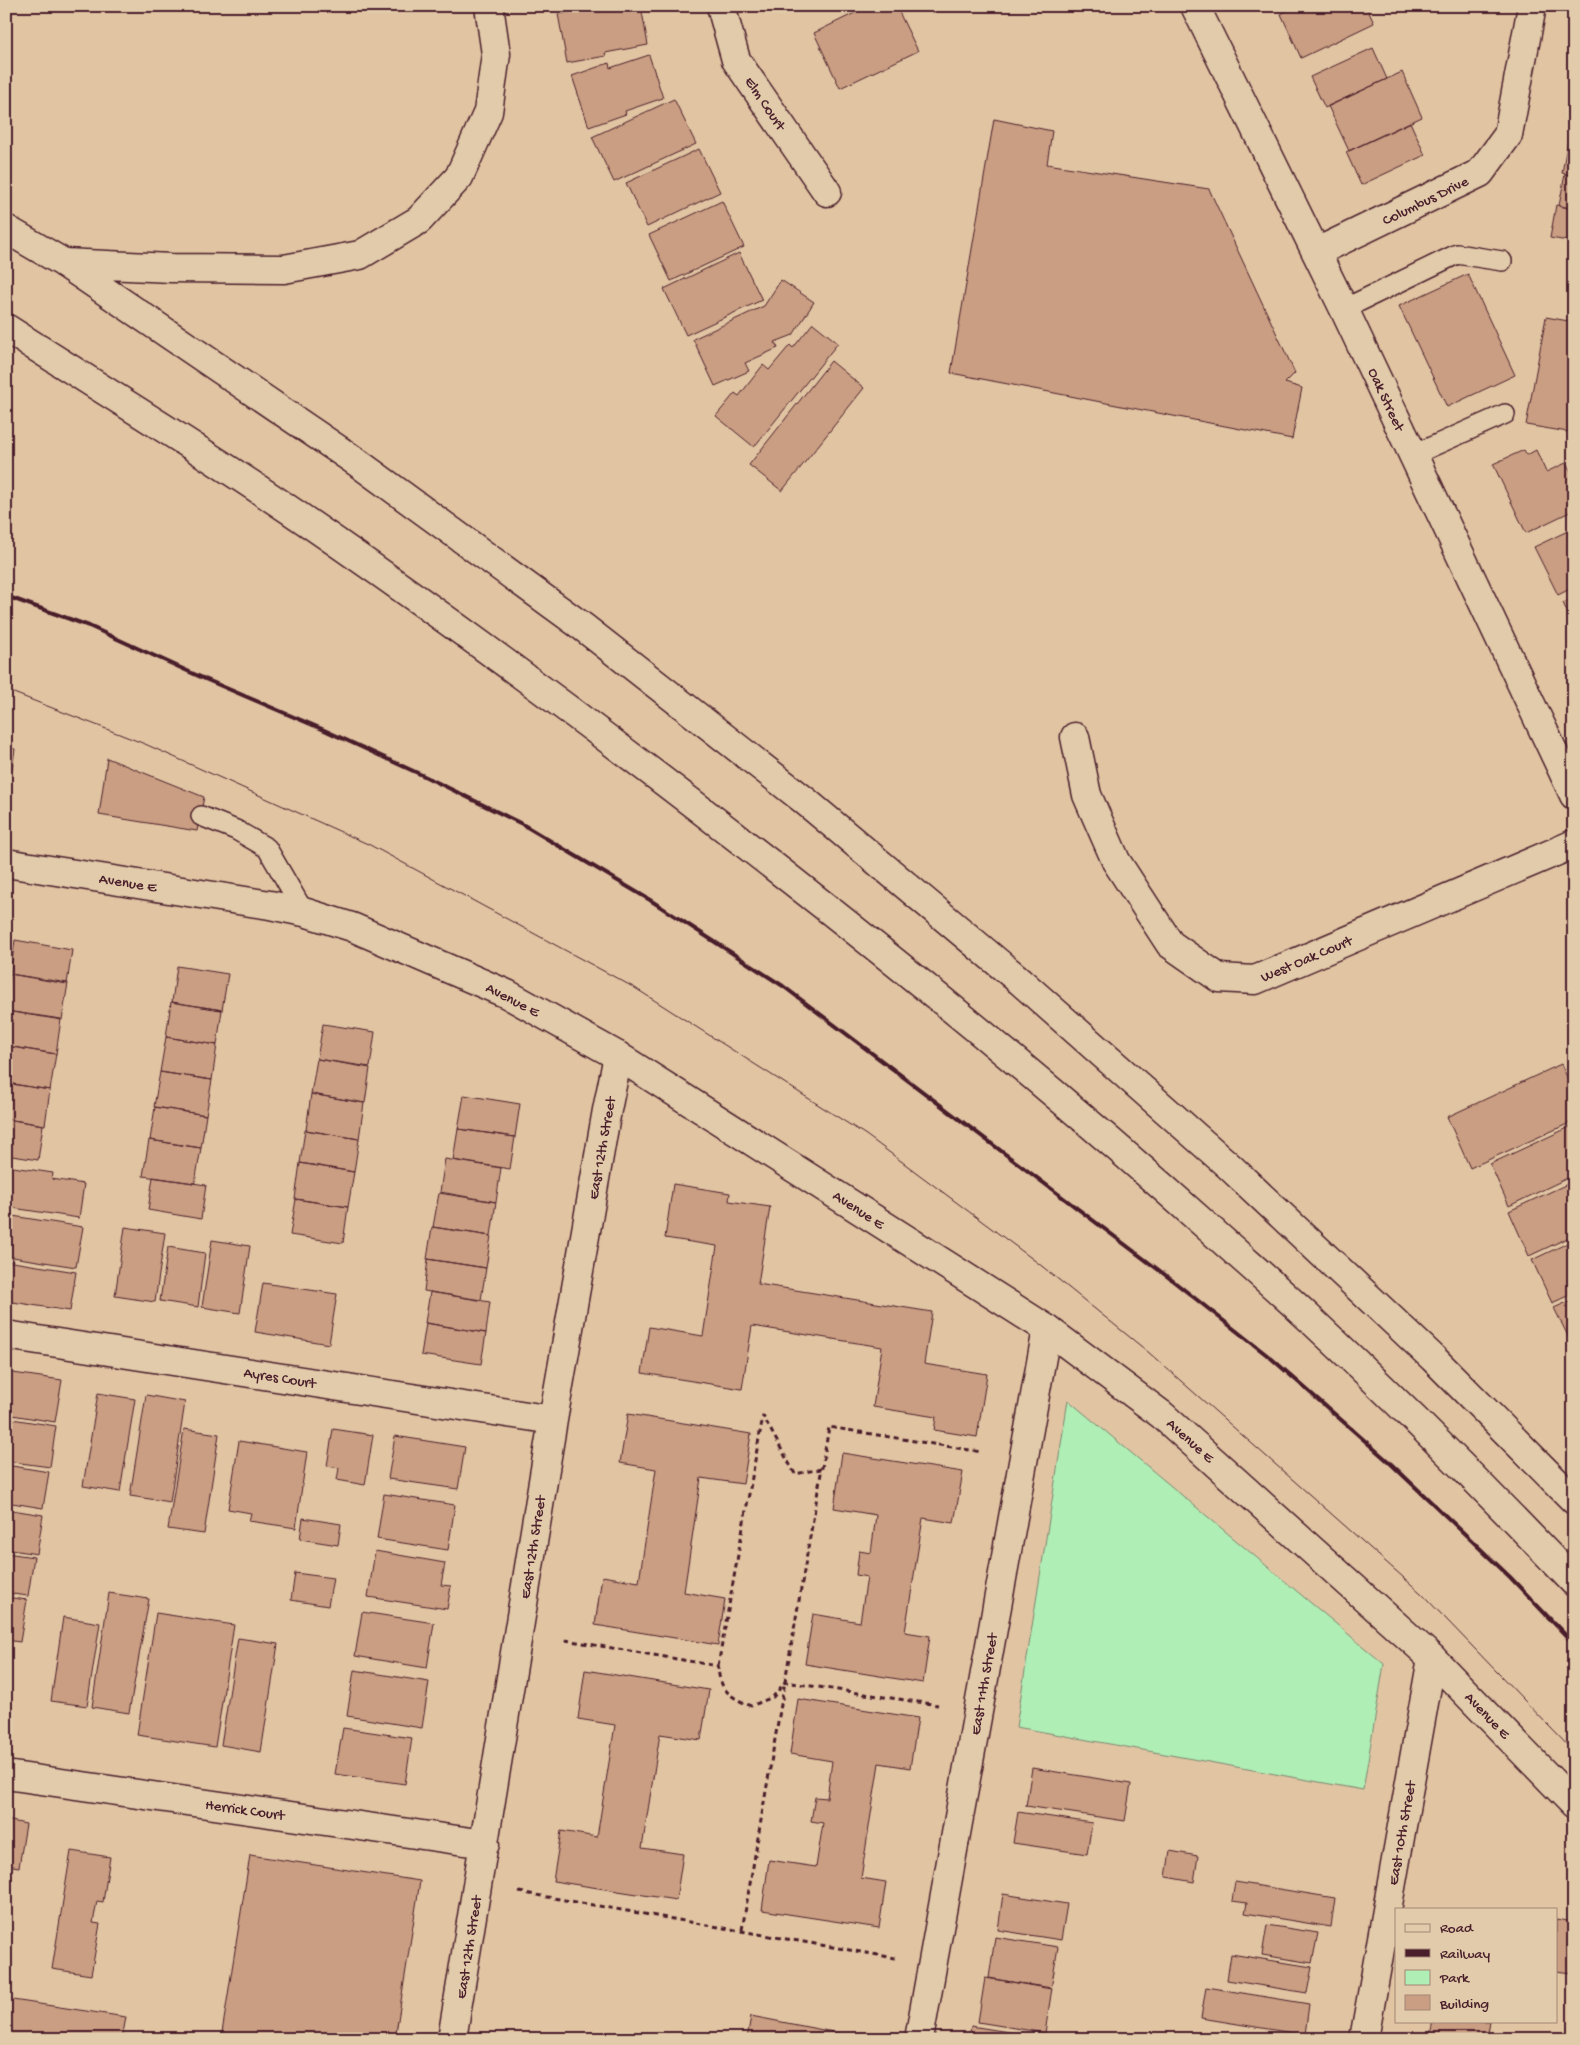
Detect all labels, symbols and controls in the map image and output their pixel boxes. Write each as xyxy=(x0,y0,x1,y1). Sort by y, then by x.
street label: Elm Court xyxy=(740,74,790,136)
street label: Columbus Drive xyxy=(1380,173,1472,230)
street label: Oak Street xyxy=(1363,365,1408,436)
street label: Avenue E xyxy=(98,871,158,898)
street label: West Oak Court xyxy=(1258,932,1357,987)
street label: Avenue E xyxy=(482,980,543,1022)
street label: East 12th Street xyxy=(585,1094,621,1201)
street label: Avenue E xyxy=(829,1187,888,1234)
street label: Ayres Court xyxy=(242,1364,319,1394)
street label: Avenue E xyxy=(1162,1415,1218,1468)
street label: East 12th Street xyxy=(517,1493,551,1600)
street label: East 11th Street xyxy=(967,1630,1003,1736)
street label: Avenue E xyxy=(1460,1689,1514,1744)
street label: East 10th Street xyxy=(1385,1778,1421,1887)
street label: Herrick Court xyxy=(204,1797,287,1826)
street label: East 12th Street xyxy=(453,1893,487,2000)
legend xyxy=(1395,1908,1558,2022)
text: Road xyxy=(1440,1920,1474,1938)
text: Railway xyxy=(1440,1946,1491,1964)
text: Park xyxy=(1439,1970,1470,1988)
text: Building xyxy=(1439,1996,1489,2014)

